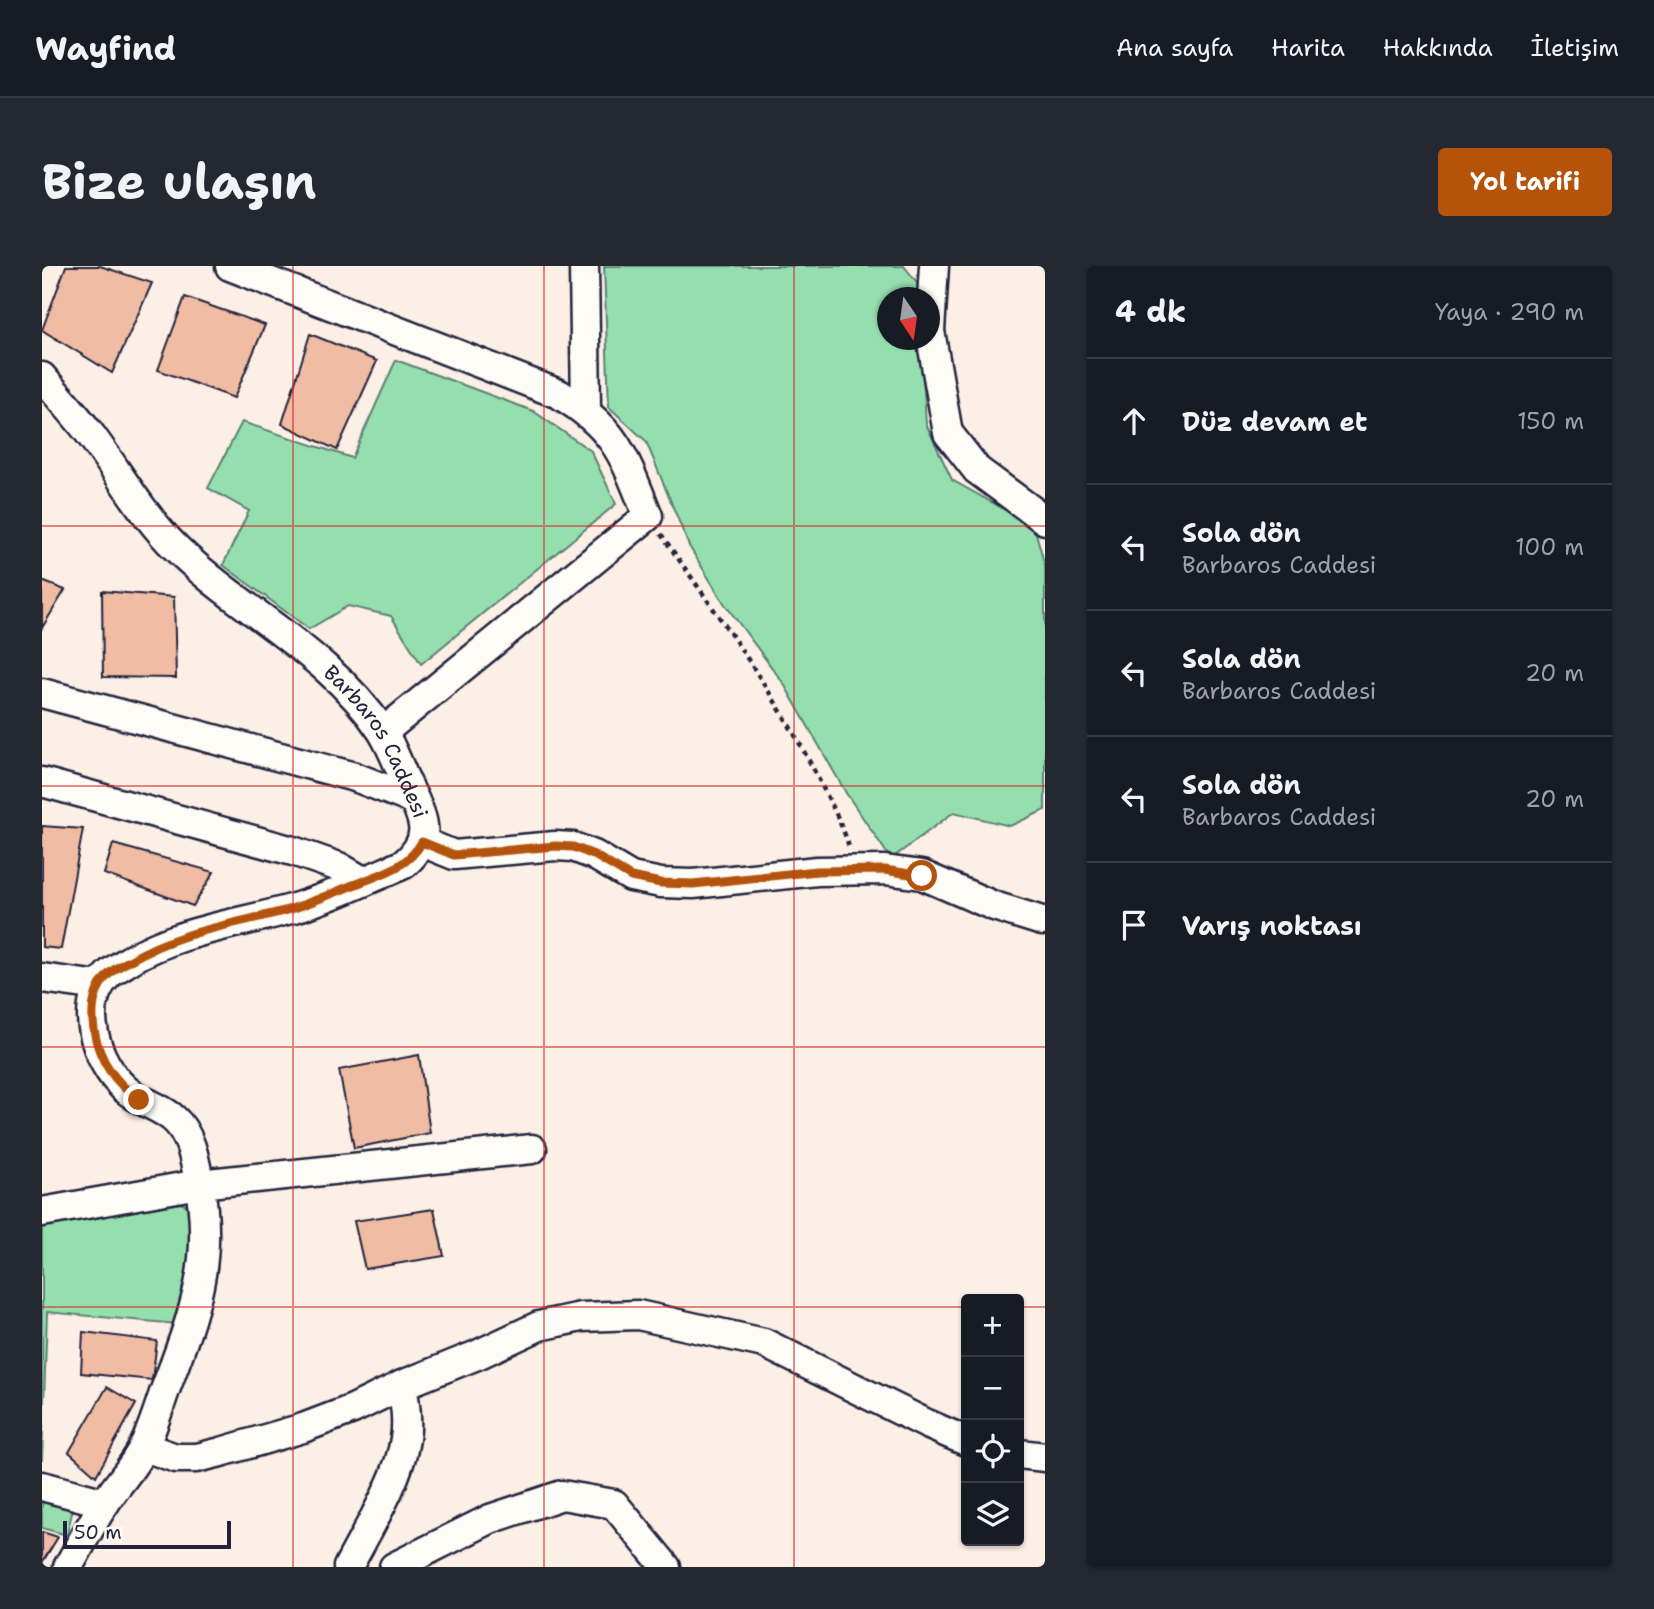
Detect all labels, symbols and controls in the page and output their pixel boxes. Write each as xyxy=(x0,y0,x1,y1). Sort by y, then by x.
text: Wayfind xyxy=(35,26,176,71)
text: Ana sayfa xyxy=(1116,32,1233,64)
text: Harita xyxy=(1271,32,1345,64)
text: Hakkında xyxy=(1383,32,1493,64)
text: İletişim xyxy=(1531,32,1619,64)
button: Yol tarifi xyxy=(1438,148,1612,216)
text: Bize ulaşın xyxy=(42,149,317,215)
north arrow xyxy=(877,287,940,350)
text: 4 dk xyxy=(1115,291,1186,332)
text: Yaya · 290 m xyxy=(1435,297,1584,327)
icon: ahead xyxy=(1115,402,1153,440)
text: Düz devam et xyxy=(1182,404,1367,439)
text: 150 m xyxy=(1517,406,1584,436)
text: Sola dön xyxy=(1182,515,1301,550)
icon: left xyxy=(1115,528,1153,566)
text: 100 m xyxy=(1515,532,1584,562)
text: Barbaros Caddesi xyxy=(1182,550,1376,580)
text: Sola dön xyxy=(1182,641,1301,676)
icon: left xyxy=(1115,654,1153,692)
text: 20 m xyxy=(1525,658,1584,688)
street label: Barbaros Caddesi xyxy=(318,659,435,822)
text: Barbaros Caddesi xyxy=(1182,676,1376,706)
text: Sola dön xyxy=(1182,767,1301,802)
icon: left xyxy=(1115,780,1153,818)
text: 20 m xyxy=(1525,784,1584,814)
text: Barbaros Caddesi xyxy=(1182,802,1376,832)
route start xyxy=(906,860,937,891)
icon: arrive xyxy=(1115,906,1153,944)
text: Varış noktası xyxy=(1182,908,1362,943)
route end xyxy=(123,1084,154,1115)
map controls xyxy=(961,1294,1024,1546)
button: + xyxy=(961,1294,1024,1357)
button: − xyxy=(961,1357,1024,1420)
button: locate xyxy=(961,1420,1024,1483)
button: layers xyxy=(961,1483,1024,1546)
scale bar xyxy=(63,1518,231,1550)
text: 50 m xyxy=(74,1520,122,1545)

